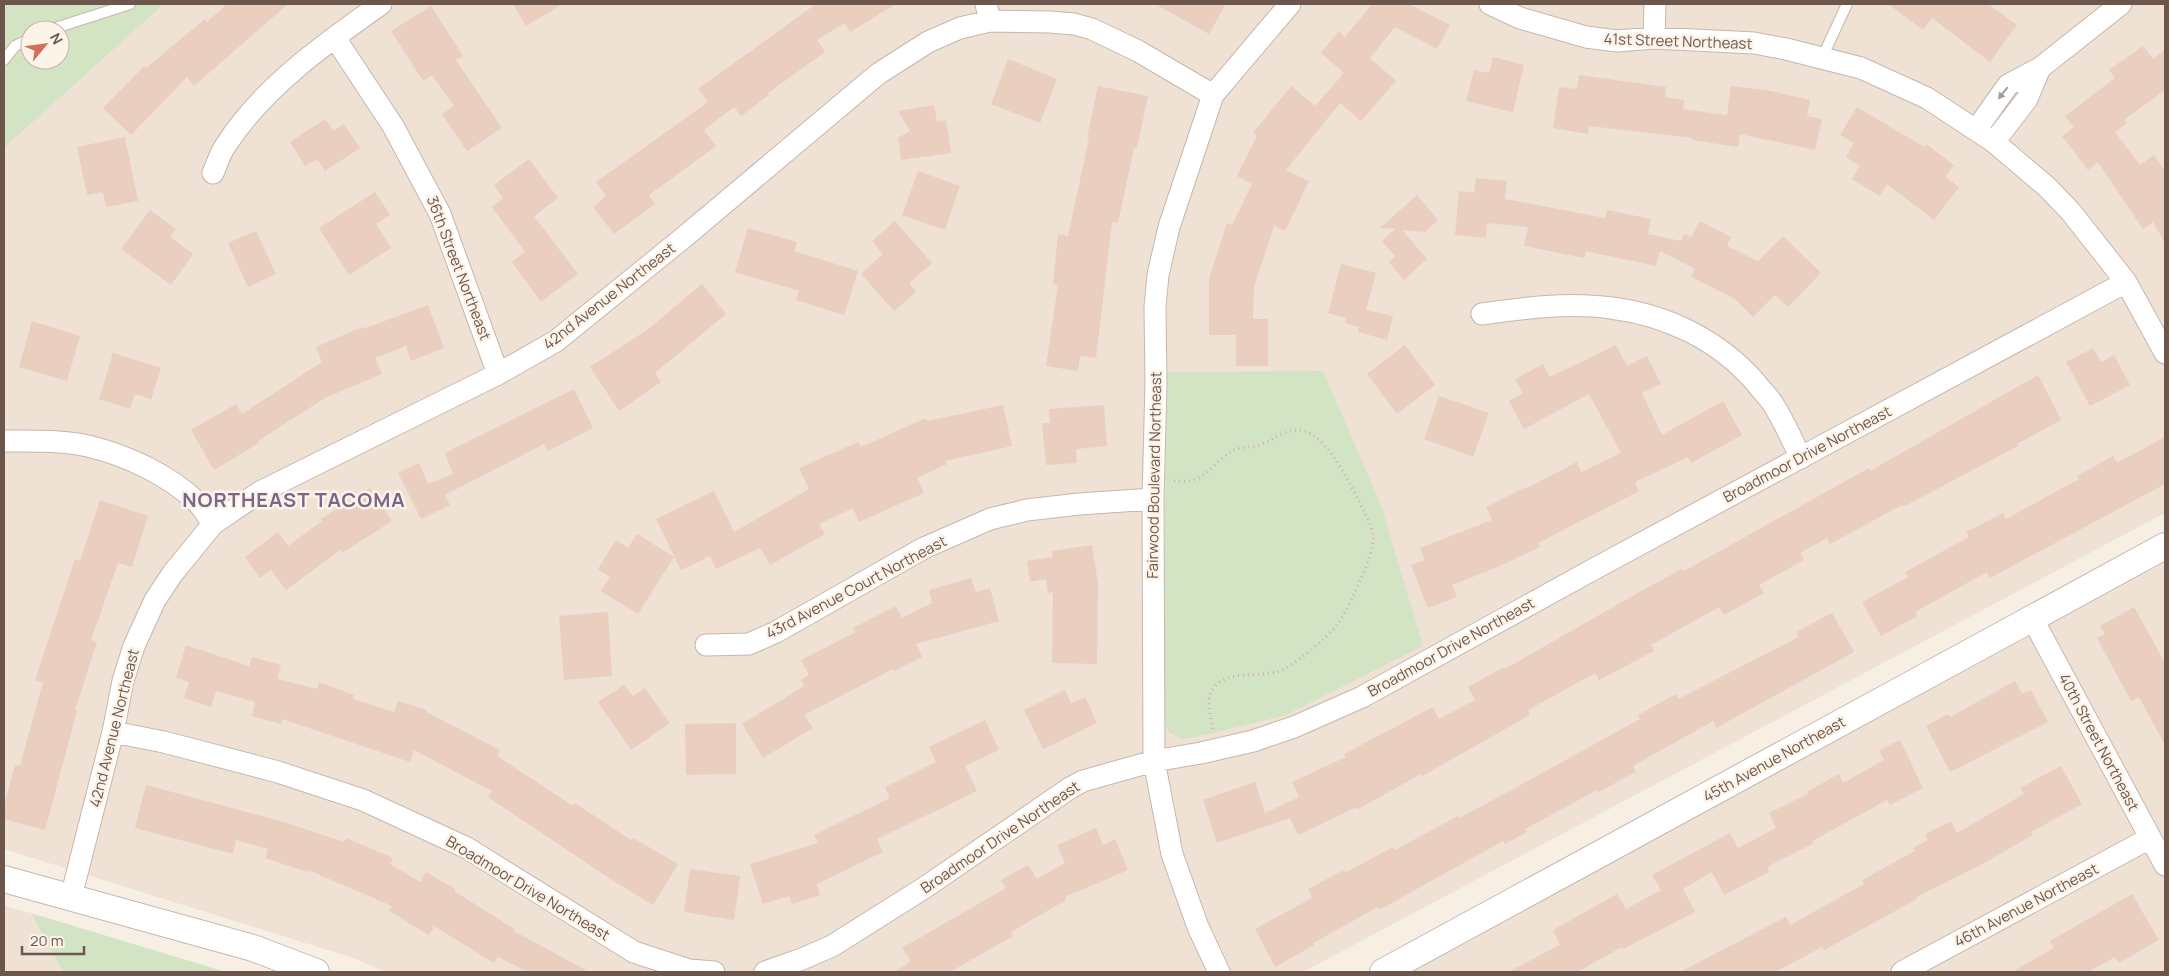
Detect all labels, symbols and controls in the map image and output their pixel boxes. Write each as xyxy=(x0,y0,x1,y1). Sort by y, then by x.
north arrow xyxy=(20,20,70,70)
street label: 41st Street Northeast xyxy=(1603,28,1753,54)
text: N xyxy=(46,29,68,47)
one-way arrow xyxy=(1997,86,2008,99)
street label: 36th Street Northeast xyxy=(422,193,496,343)
street label: 42nd Avenue Northeast xyxy=(538,238,680,354)
street label: Fairwood Boulevard Northeast xyxy=(1142,371,1166,579)
street label: Broadmoor Drive Northeast xyxy=(1719,401,1895,507)
district label: NORTHEAST TACOMA xyxy=(182,486,406,513)
street label: 43rd Avenue Court Northeast xyxy=(762,530,950,644)
street label: Broadmoor Drive Northeast xyxy=(1364,592,1538,702)
street label: 42nd Avenue Northeast xyxy=(84,646,144,810)
street label: 40th Street Northeast xyxy=(2054,669,2144,815)
street label: 45th Avenue Northeast xyxy=(1699,711,1849,807)
street label: Broadmoor Drive Northeast xyxy=(916,776,1084,898)
street label: Broadmoor Drive Northeast xyxy=(442,831,614,945)
street label: 46th Avenue Northeast xyxy=(1950,858,2102,952)
scale bar xyxy=(22,924,85,956)
text: 20 m xyxy=(30,930,63,951)

